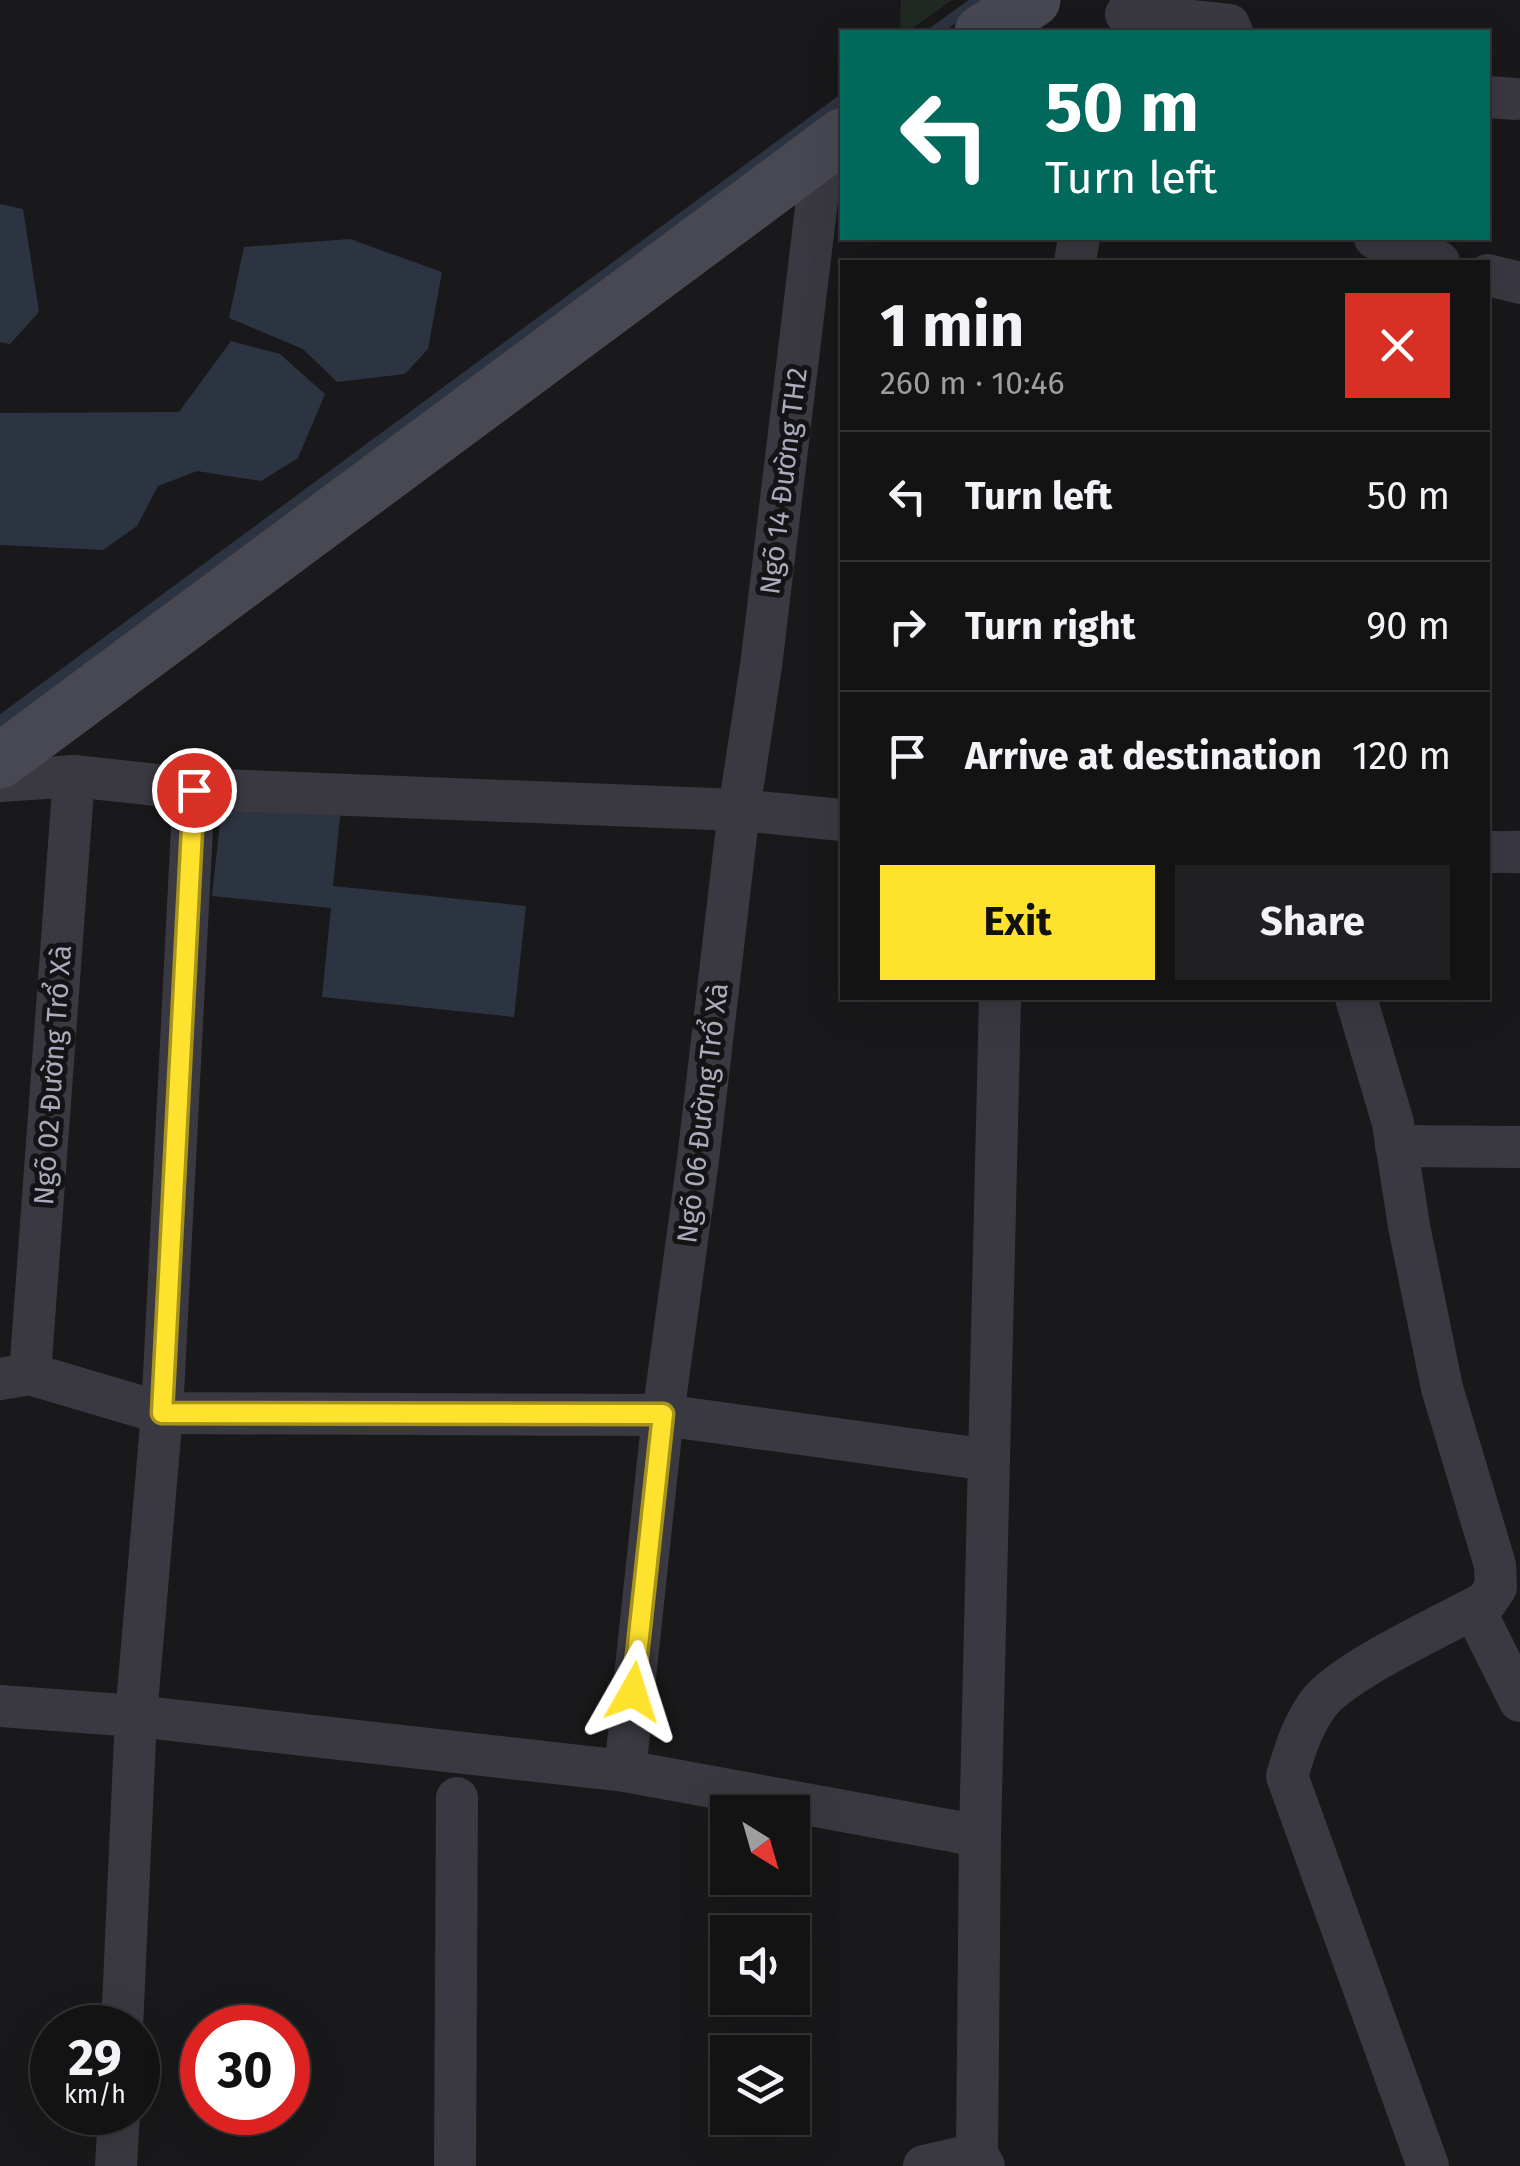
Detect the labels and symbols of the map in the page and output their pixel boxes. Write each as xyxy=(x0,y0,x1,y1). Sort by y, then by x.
street label: Ngõ 14 Đường TH2 xyxy=(753,366,814,596)
pin xyxy=(152,748,237,833)
street label: Ngõ 02 Đường Trổ Xà xyxy=(26,944,78,1206)
street label: Ngõ 06 Đường Trổ Xà xyxy=(669,981,735,1245)
position arrow xyxy=(581,1640,685,1744)
north arrow xyxy=(710,1795,810,1895)
speed limit sign: 30 xyxy=(180,2005,310,2135)

